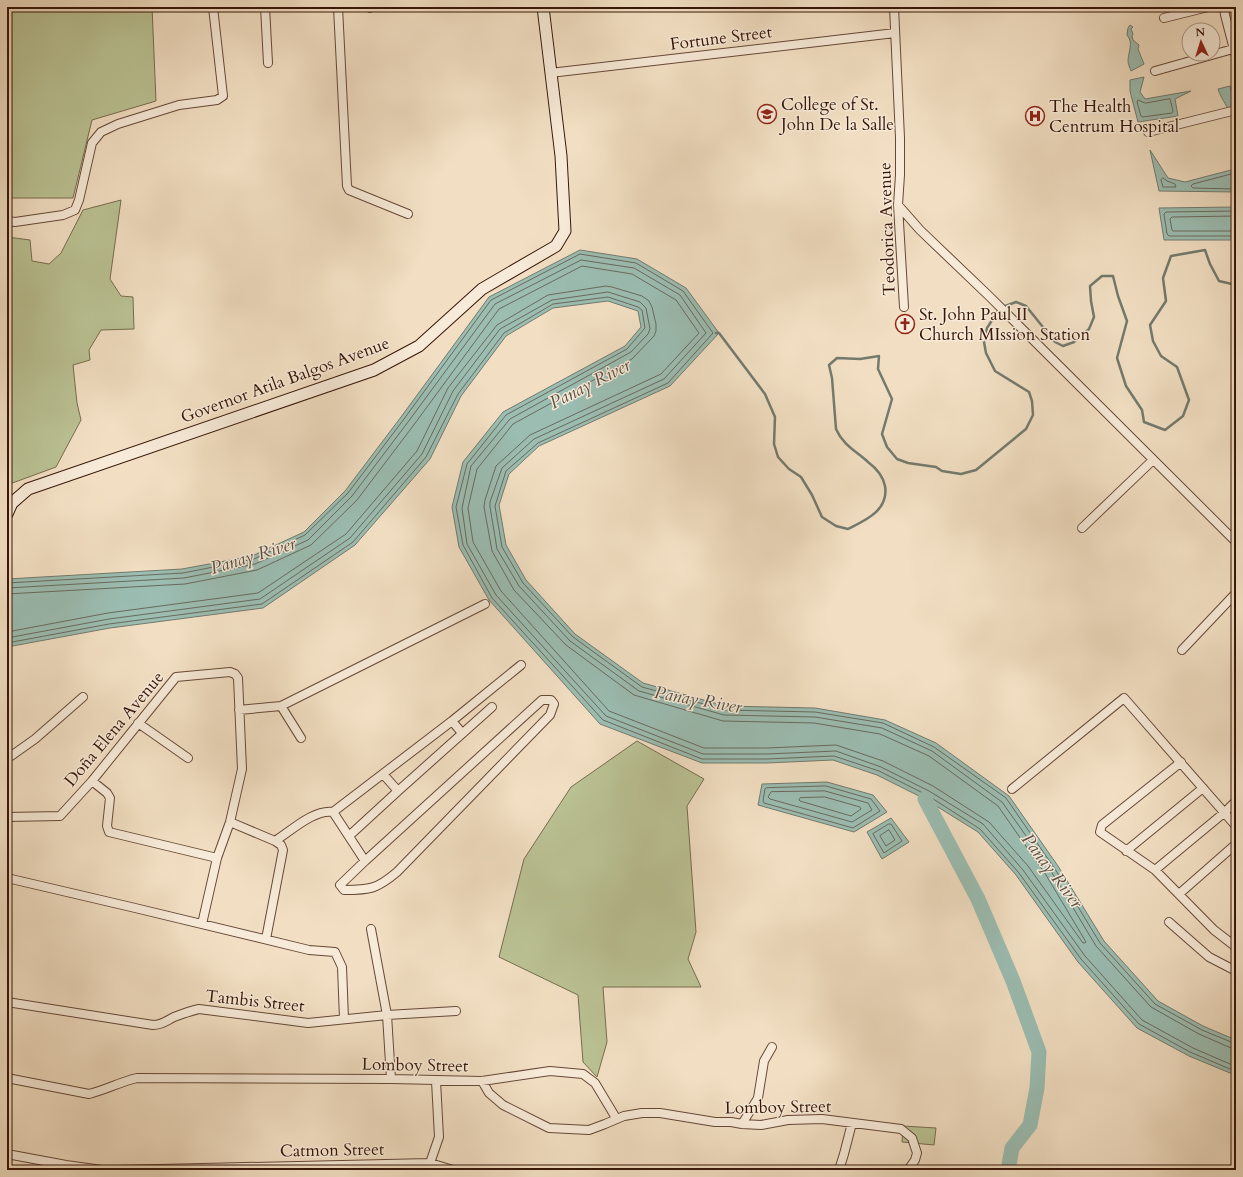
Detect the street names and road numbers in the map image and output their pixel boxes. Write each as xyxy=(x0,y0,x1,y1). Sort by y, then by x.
street label: Fortune Street xyxy=(669,20,774,56)
street label: Teodorica Avenue xyxy=(873,162,901,296)
street label: Governor Atila Balgos Avenue xyxy=(177,331,393,429)
street label: Doña Elena Avenue xyxy=(59,667,169,791)
street label: Tambis Street xyxy=(204,984,306,1018)
street label: Lomboy Street xyxy=(362,1053,469,1077)
street label: Lomboy Street xyxy=(725,1095,832,1119)
street label: Catmon Street xyxy=(280,1138,385,1162)

